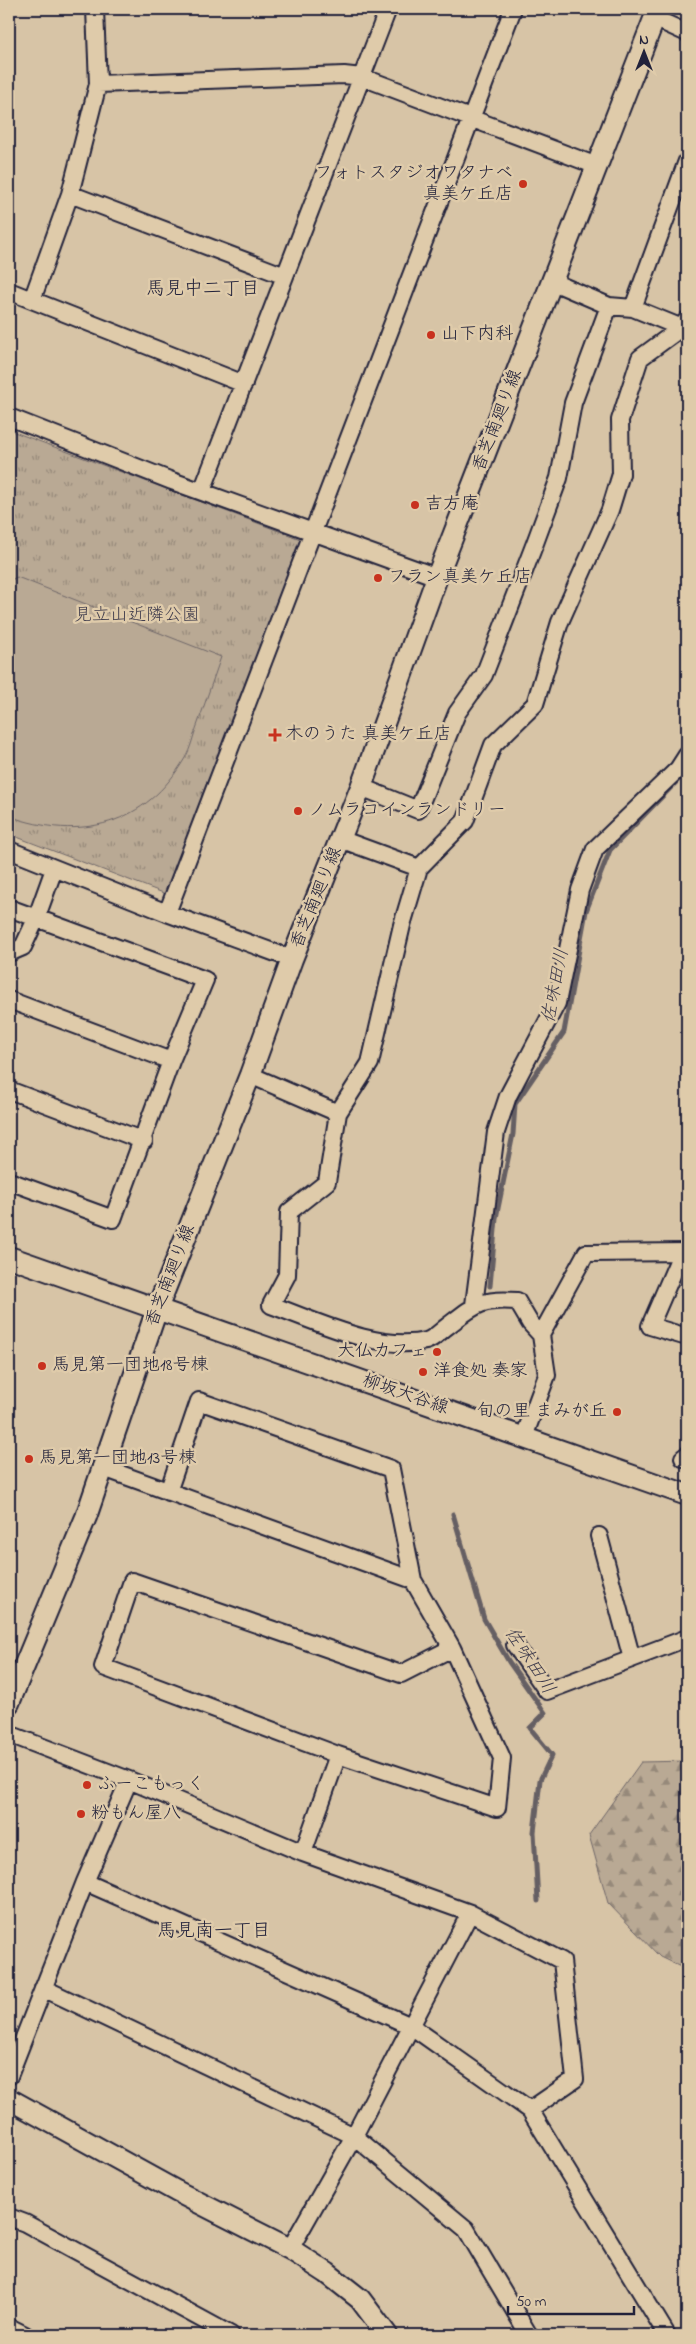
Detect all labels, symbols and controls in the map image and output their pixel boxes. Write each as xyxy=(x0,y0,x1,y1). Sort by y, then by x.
north arrow xyxy=(618,28,668,78)
text: N xyxy=(639,30,649,51)
place label: フォトスタジオワタナベ 真美ケ丘店 xyxy=(315,161,513,208)
marker: フォトスタジオワタナベ 真美ケ丘店 xyxy=(517,178,529,190)
district label: 馬見中二丁目 xyxy=(146,276,260,303)
place label: 山下内科 xyxy=(441,322,513,348)
marker: 山下内科 xyxy=(425,329,437,341)
street label: 香芝南廻り線 xyxy=(467,366,529,476)
place label: 吉方庵 xyxy=(425,492,479,518)
marker: 吉方庵 xyxy=(409,499,421,511)
place label: フラン真美ケ丘店 xyxy=(388,565,532,591)
marker: フラン真美ケ丘店 xyxy=(372,572,384,584)
park label: 見立山近隣公園 xyxy=(74,603,200,629)
place label: 木のうた 真美ケ丘店 xyxy=(285,722,452,748)
marker: 木のうた 真美ケ丘店 xyxy=(269,729,281,741)
place label: ノムラコインランドリー xyxy=(308,798,506,824)
marker: ノムラコインランドリー xyxy=(292,805,304,817)
street label: 香芝南廻り線 xyxy=(285,843,349,953)
water label: 佐味田川 xyxy=(535,946,577,1026)
street label: 香芝南廻り線 xyxy=(140,1221,202,1331)
place label: 大仏カフェ xyxy=(337,1339,427,1365)
marker: 大仏カフェ xyxy=(431,1346,443,1358)
place label: 馬見第一団地18号棟 xyxy=(52,1353,208,1379)
place label: 洋食処 奏家 xyxy=(433,1359,528,1385)
marker: 馬見第一団地18号棟 xyxy=(36,1360,48,1372)
marker: 洋食処 奏家 xyxy=(417,1366,429,1378)
street label: 柳坂大谷線 xyxy=(358,1368,452,1422)
place label: 旬の里 まみが丘 xyxy=(477,1399,607,1425)
marker: 旬の里 まみが丘 xyxy=(611,1406,623,1418)
place label: 馬見第一団地13号棟 xyxy=(39,1446,196,1472)
marker: 馬見第一団地13号棟 xyxy=(23,1453,35,1465)
water label: 佐味田川 xyxy=(497,1622,561,1700)
place label: ふーこもっく xyxy=(97,1772,205,1798)
marker: ふーこもっく xyxy=(81,1779,93,1791)
place label: 粉もん屋八 xyxy=(91,1801,181,1827)
marker: 粉もん屋八 xyxy=(75,1808,87,1820)
district label: 馬見南一丁目 xyxy=(157,1918,271,1945)
scale bar xyxy=(508,2284,635,2316)
text: 50 m xyxy=(516,2291,547,2313)

